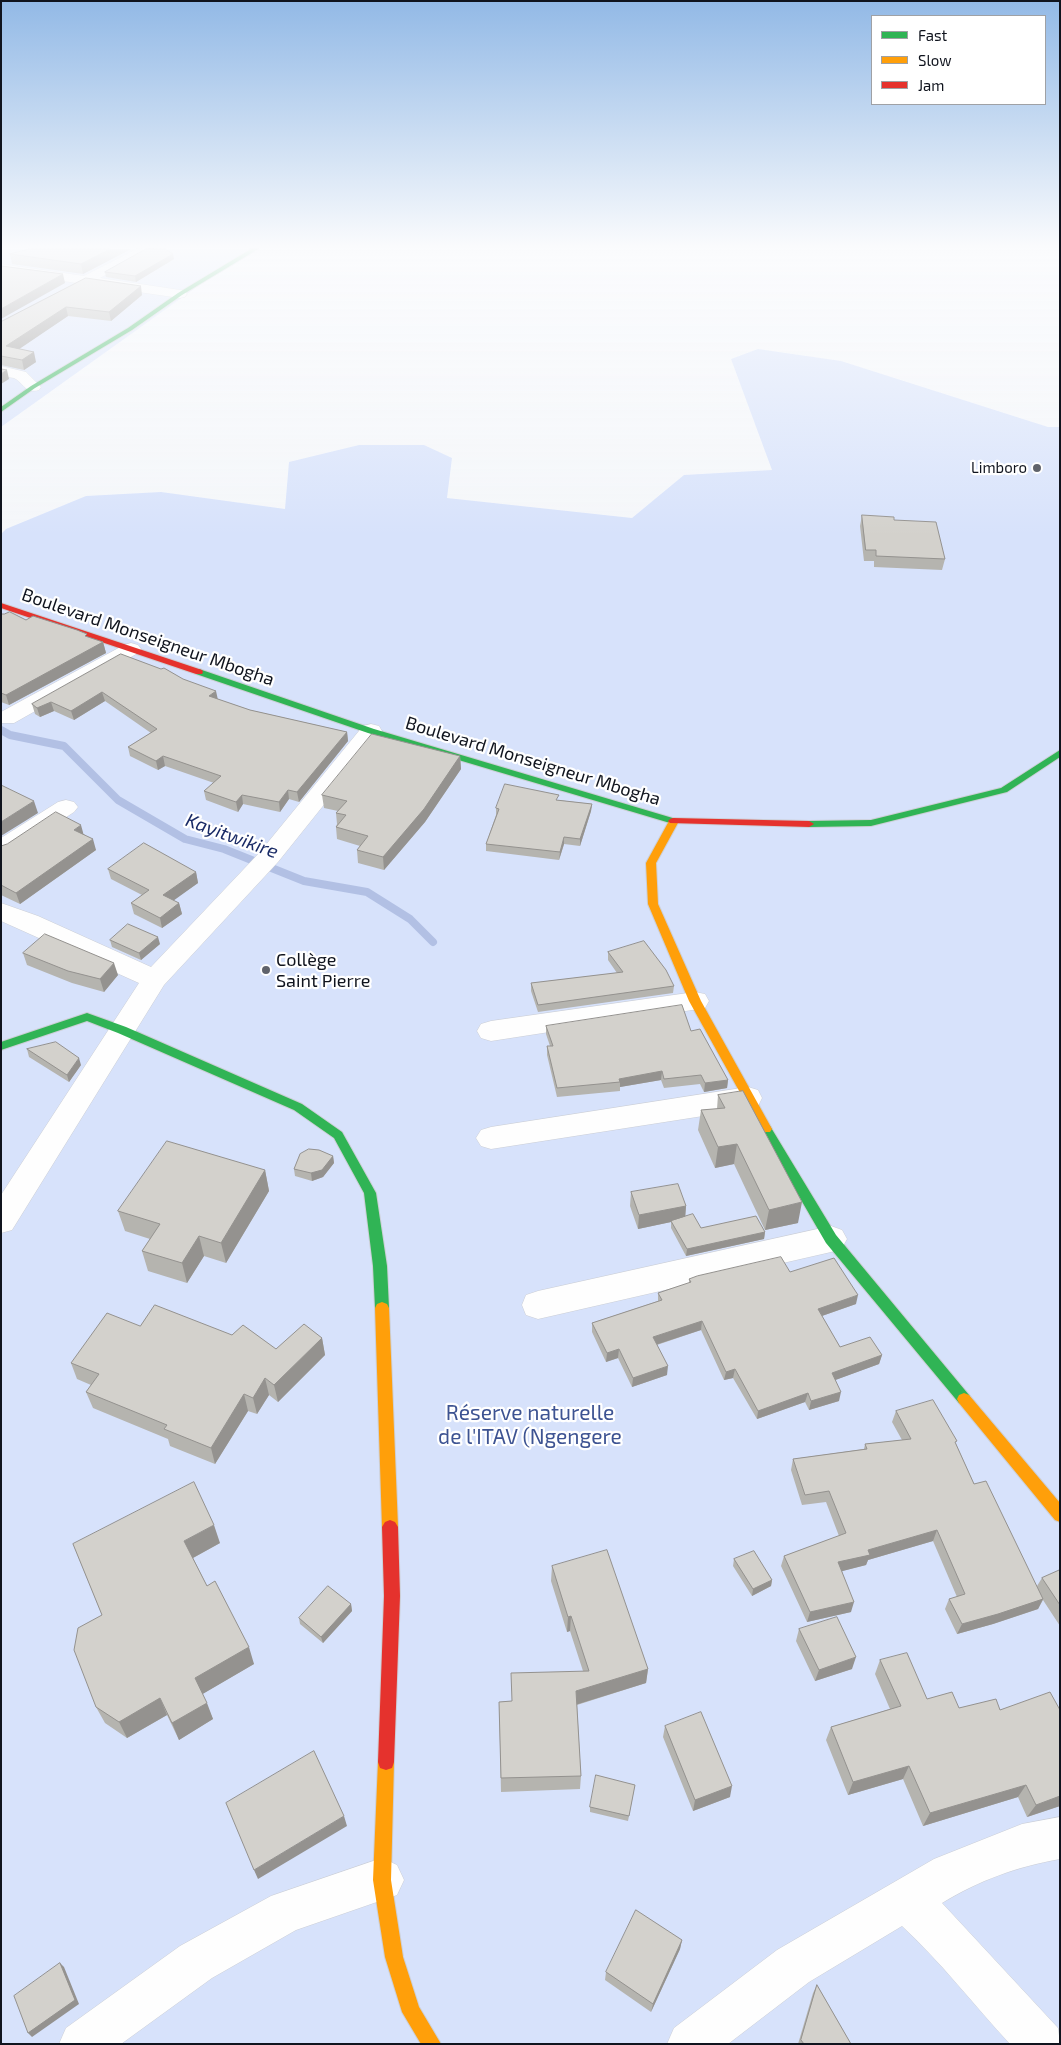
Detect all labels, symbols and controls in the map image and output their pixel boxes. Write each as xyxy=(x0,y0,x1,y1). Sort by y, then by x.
legend xyxy=(871,15,1046,105)
text: Fast xyxy=(918,26,947,44)
text: Slow xyxy=(918,51,952,69)
text: Jam xyxy=(918,76,944,94)
place label: Limboro xyxy=(971,459,1027,477)
marker: Limboro xyxy=(1031,462,1043,474)
street label: Boulevard Monseigneur Mbogha xyxy=(19,584,277,690)
street label: Boulevard Monseigneur Mbogha xyxy=(403,712,663,810)
water label: Kayitwikire xyxy=(183,809,281,863)
place label: Collège Saint Pierre xyxy=(276,949,370,992)
marker: Collège Saint Pierre xyxy=(260,964,272,976)
park label: Réserve naturelle de l'ITAV (Ngengere xyxy=(438,1400,622,1450)

